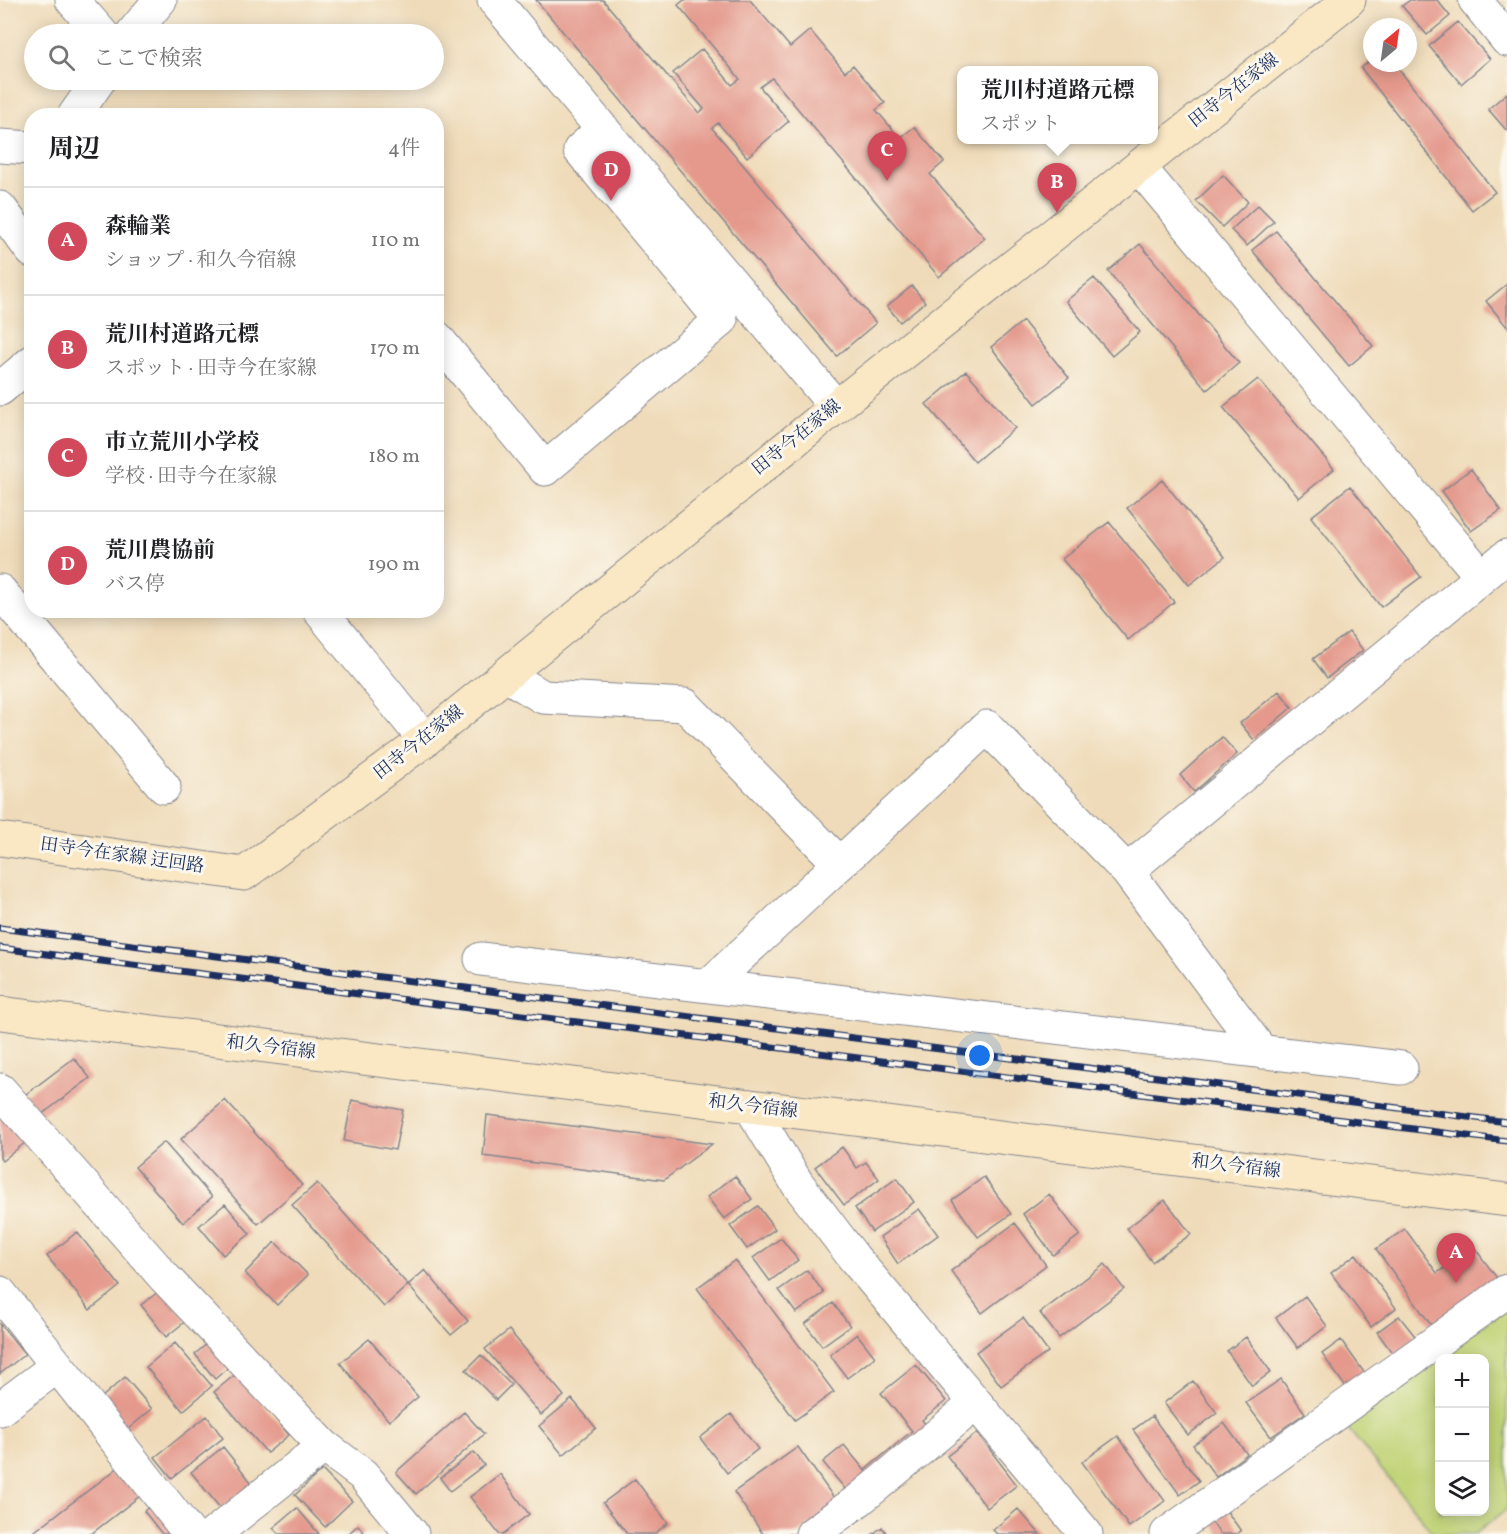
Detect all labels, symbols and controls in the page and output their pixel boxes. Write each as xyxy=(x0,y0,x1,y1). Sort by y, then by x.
north arrow xyxy=(1363,18,1417,72)
search box xyxy=(24,24,444,90)
icon: search xyxy=(45,41,78,74)
text: ここで検索 xyxy=(93,44,203,75)
street label: 田寺今在家線 xyxy=(1184,48,1284,134)
popup xyxy=(957,66,1158,144)
text: 荒川村道路元標 xyxy=(980,76,1135,107)
text: スポット xyxy=(980,111,1060,139)
text: 周辺 xyxy=(48,132,100,168)
pin: C xyxy=(868,132,906,181)
text: 4件 xyxy=(388,135,420,163)
pin: D xyxy=(592,152,630,201)
pin: B xyxy=(1038,164,1076,213)
text: 森輪業 xyxy=(105,212,171,243)
text: A xyxy=(60,227,75,255)
text: 110 m xyxy=(371,227,420,255)
text: ショップ · 和久今宿線 xyxy=(105,247,297,275)
text: 荒川村道路元標 xyxy=(105,320,259,351)
text: B xyxy=(61,335,74,363)
text: 170 m xyxy=(370,335,420,363)
text: スポット · 田寺今在家線 xyxy=(105,355,317,383)
street label: 田寺今在家線 xyxy=(747,394,847,482)
text: 市立荒川小学校 xyxy=(105,428,259,459)
text: C xyxy=(61,443,74,471)
text: 180 m xyxy=(368,443,420,471)
text: 学校 · 田寺今在家線 xyxy=(105,463,277,491)
text: 荒川農協前 xyxy=(105,536,215,567)
text: D xyxy=(60,551,75,579)
text: 190 m xyxy=(368,551,420,579)
text: バス停 xyxy=(105,571,165,599)
street label: 田寺今在家線 xyxy=(369,700,469,786)
street label: 田寺今在家線 迂回路 xyxy=(38,832,206,880)
street label: 和久今宿線 xyxy=(225,1030,317,1066)
your location xyxy=(965,1041,994,1070)
street label: 和久今宿線 xyxy=(707,1089,799,1125)
street label: 和久今宿線 xyxy=(1190,1149,1282,1185)
pin: A xyxy=(1436,1234,1476,1283)
map controls xyxy=(1435,1354,1489,1516)
button: + xyxy=(1435,1354,1489,1408)
button: − xyxy=(1435,1408,1489,1462)
button: layers xyxy=(1435,1462,1489,1516)

